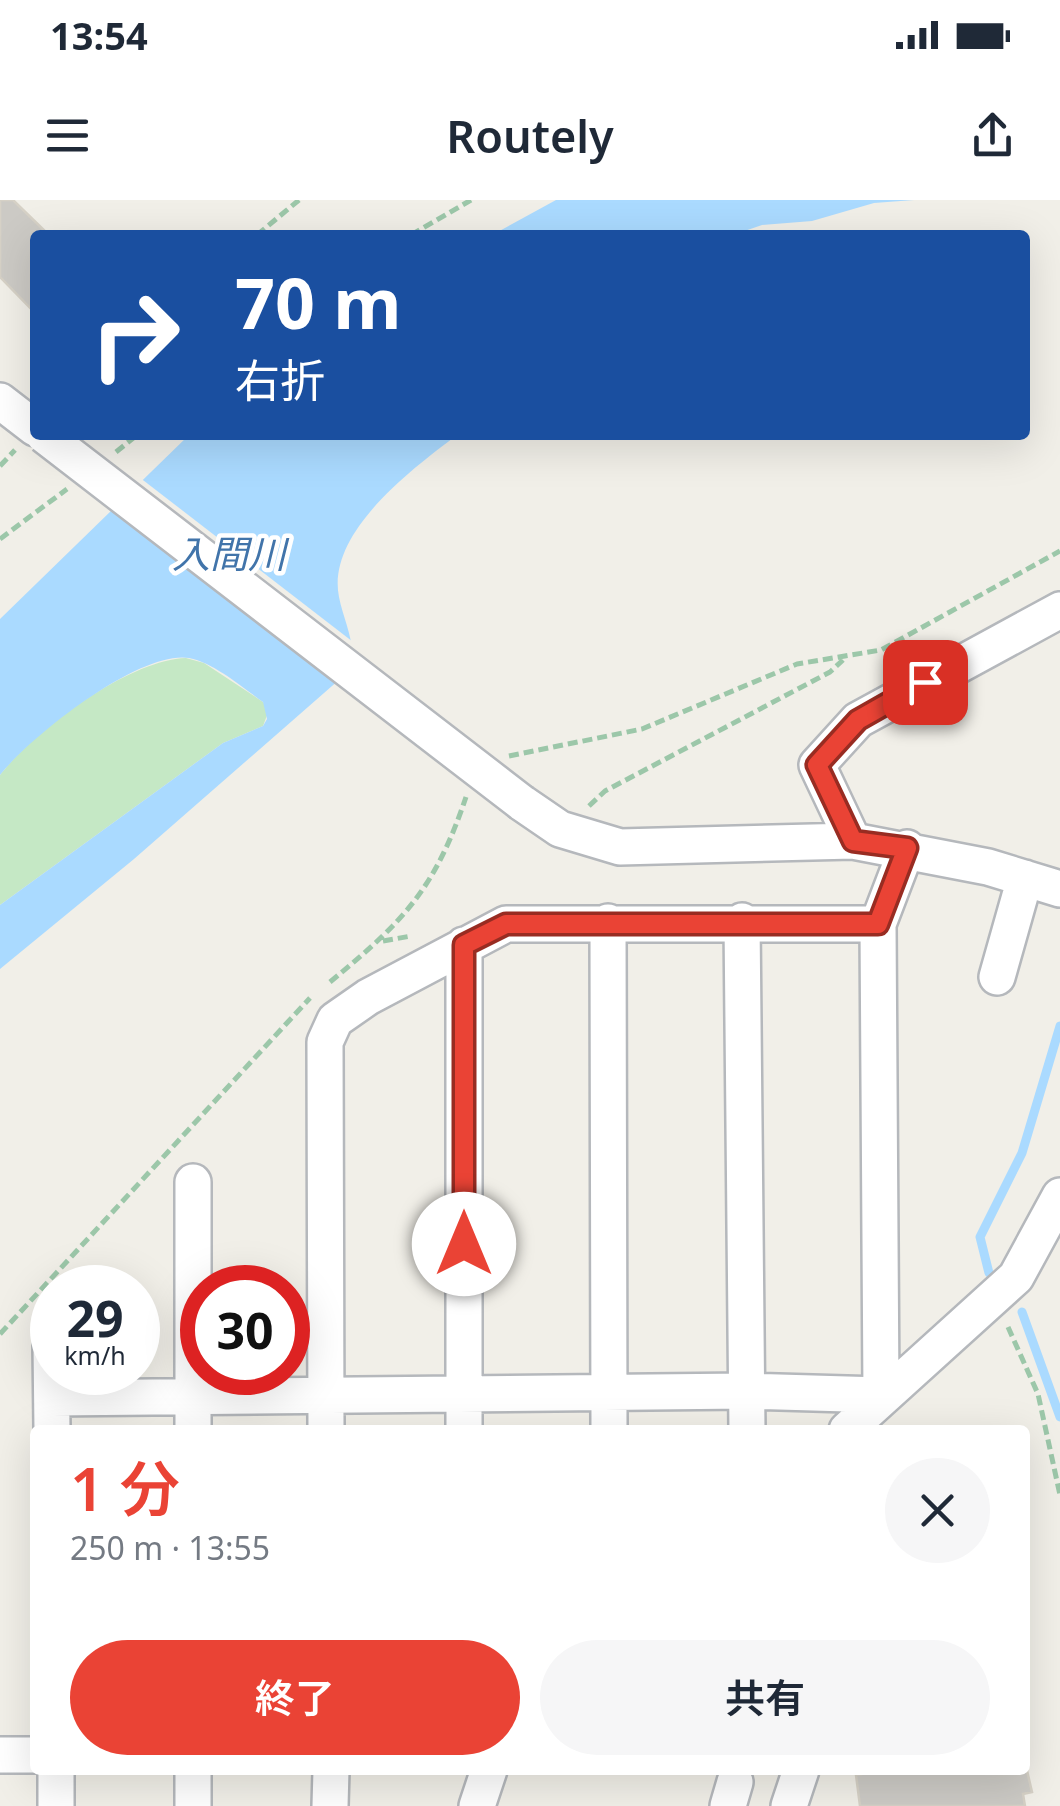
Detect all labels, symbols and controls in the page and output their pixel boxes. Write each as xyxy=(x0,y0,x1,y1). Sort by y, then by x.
text: 13:54 xyxy=(50,9,148,61)
text: Routely xyxy=(446,105,614,166)
icon: menu xyxy=(40,108,95,163)
icon: share xyxy=(965,108,1020,163)
text: 70 m xyxy=(235,254,402,350)
icon: right xyxy=(70,270,200,400)
text: 右折 xyxy=(235,349,325,410)
water label: 入間川 xyxy=(172,527,290,579)
pin xyxy=(883,640,968,725)
icon: arrive xyxy=(898,655,953,710)
position arrow xyxy=(412,1192,516,1296)
speed limit sign: 30 xyxy=(180,1265,310,1395)
text: 29 xyxy=(66,1284,124,1352)
text: km/h xyxy=(64,1338,126,1372)
text: 1 分 xyxy=(70,1447,180,1529)
button: close xyxy=(885,1458,990,1563)
text: 250 m · 13:55 xyxy=(70,1526,270,1569)
button: 終了 xyxy=(70,1640,520,1755)
button: 共有 xyxy=(540,1640,990,1755)

